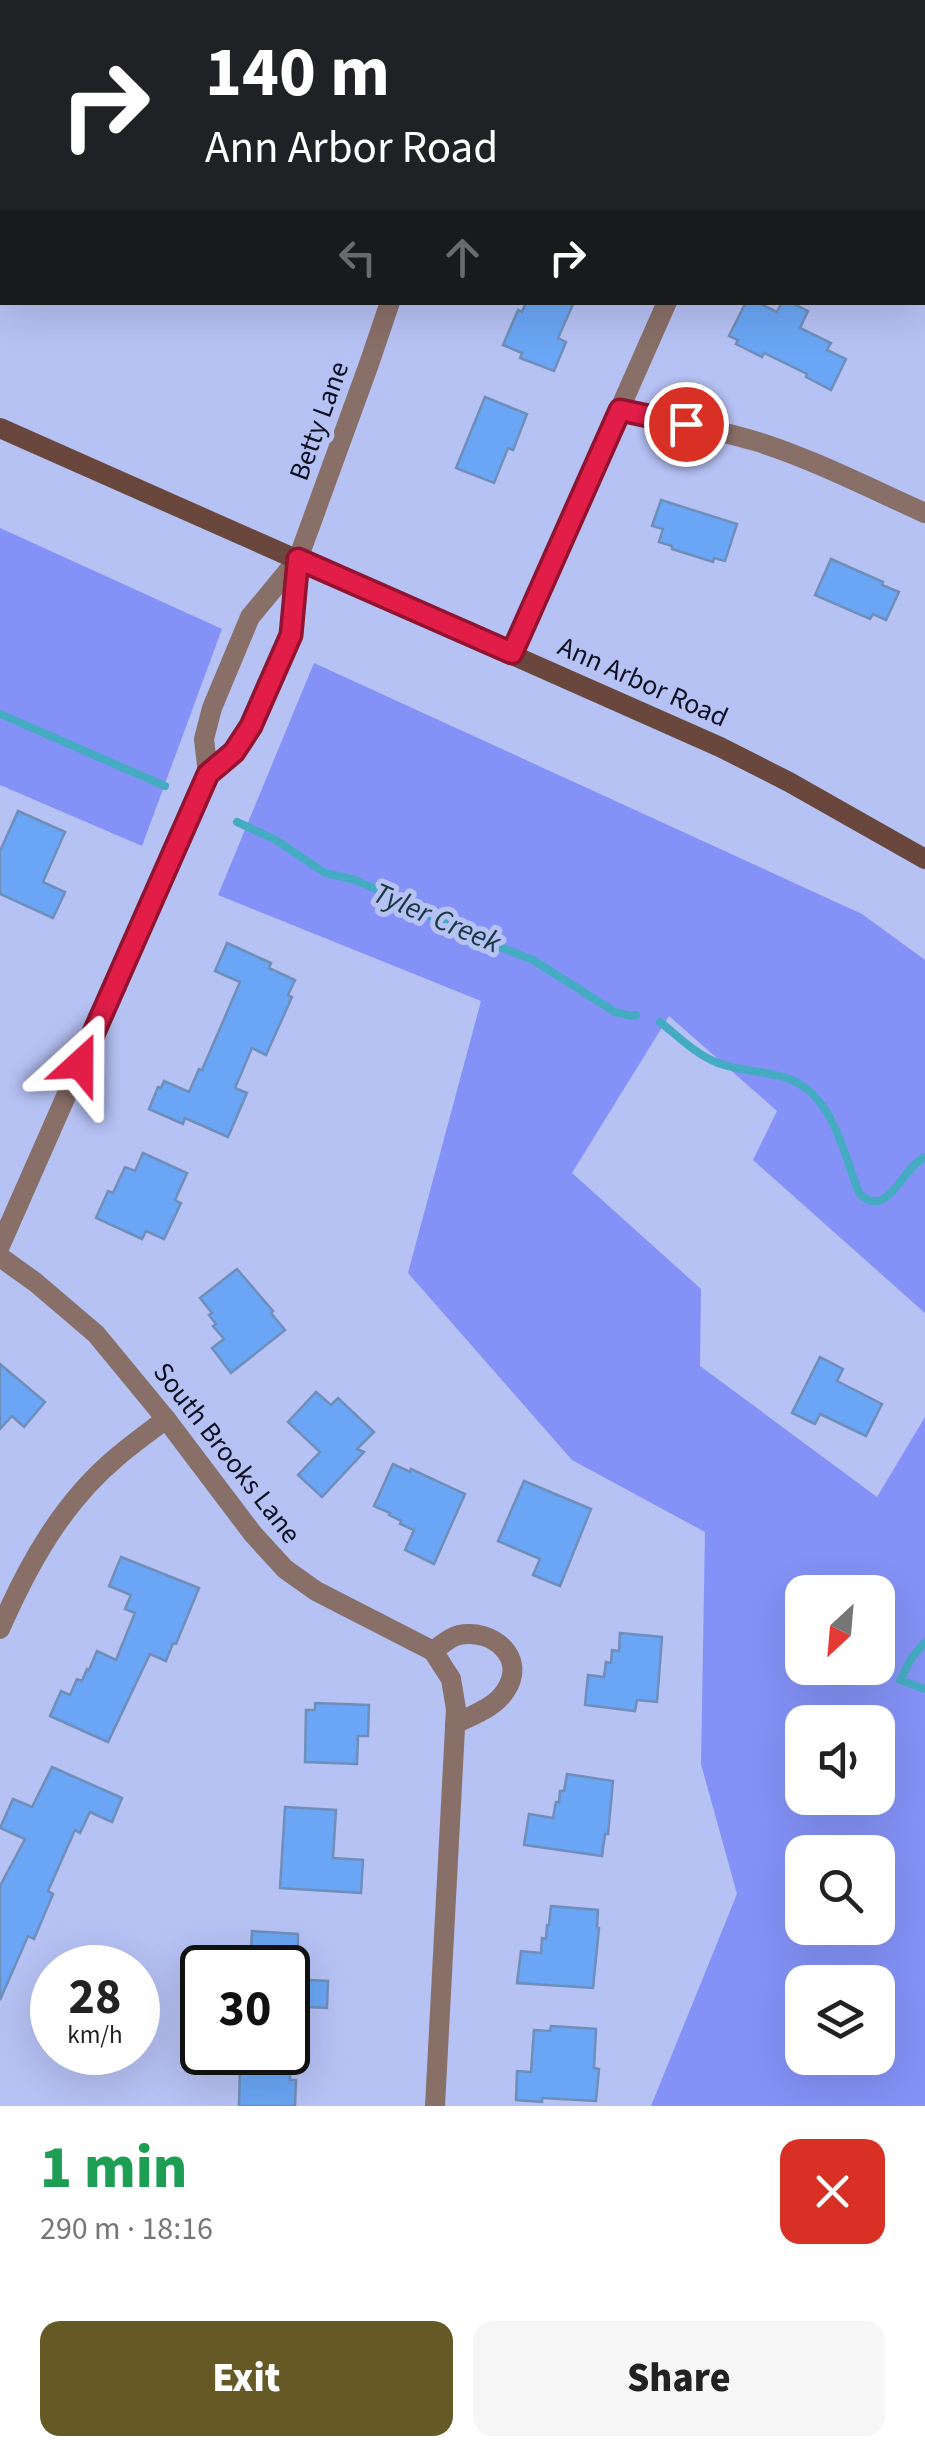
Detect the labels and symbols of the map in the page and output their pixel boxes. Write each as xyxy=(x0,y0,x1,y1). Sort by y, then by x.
street label: Betty Lane xyxy=(279,356,359,486)
pin xyxy=(644,382,729,467)
street label: Ann Arbor Road xyxy=(552,627,734,737)
water label: Tyler Creek xyxy=(366,872,508,964)
position arrow xyxy=(28,1012,132,1116)
street label: South Brooks Lane xyxy=(144,1354,310,1552)
north arrow xyxy=(785,1575,895,1685)
speed limit sign: 30 xyxy=(180,1945,310,2075)

